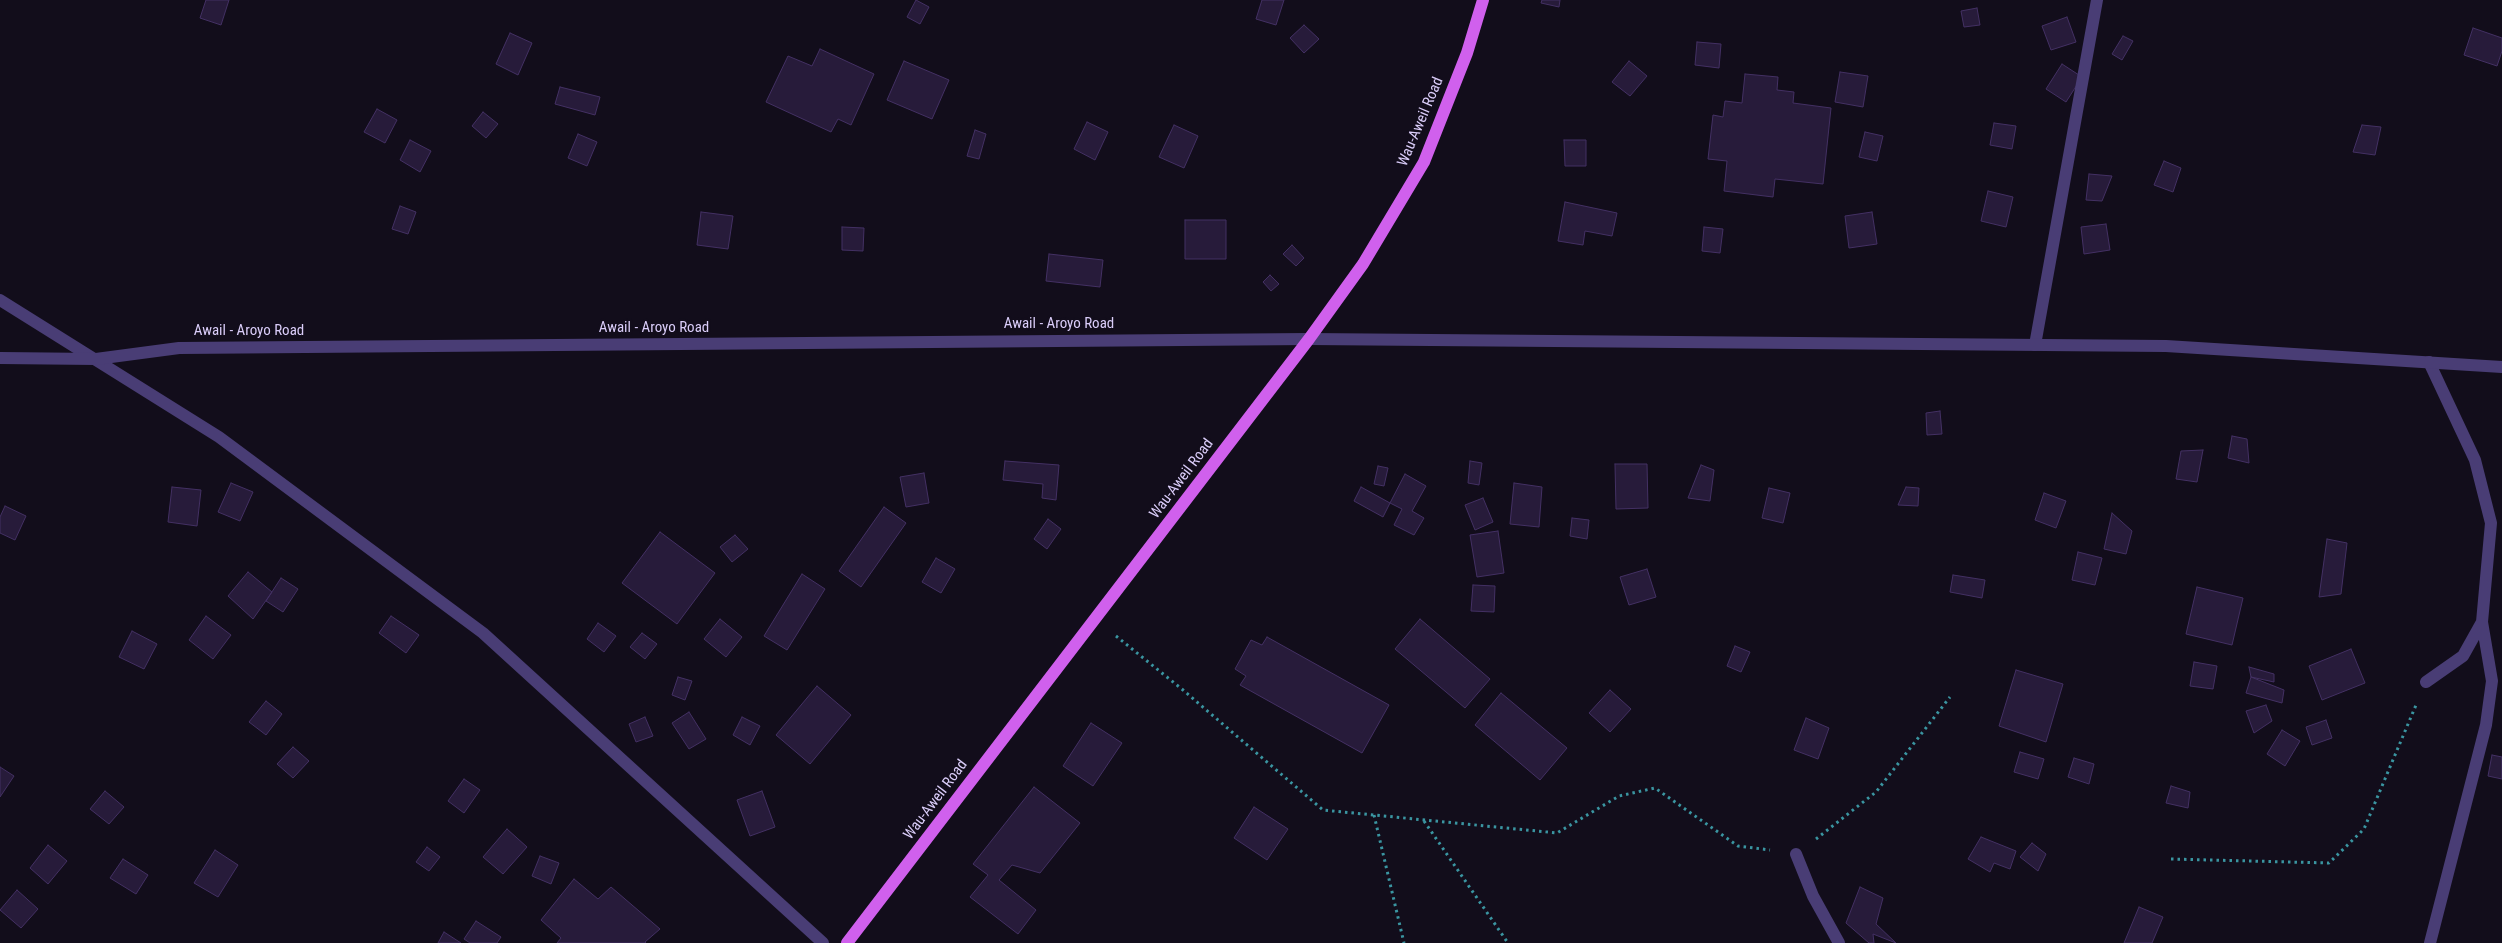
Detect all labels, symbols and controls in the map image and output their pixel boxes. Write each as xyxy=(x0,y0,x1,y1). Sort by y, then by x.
street label: Wau-Aweil Road xyxy=(1394,75,1448,169)
street label: Awail - Aroyo Road xyxy=(1004,315,1114,333)
street label: Awail - Aroyo Road xyxy=(599,319,709,337)
street label: Awail - Aroyo Road xyxy=(194,322,304,340)
street label: Wau-Aweil Road xyxy=(1146,436,1218,522)
street label: Wau-Aweil Road xyxy=(900,757,972,843)

